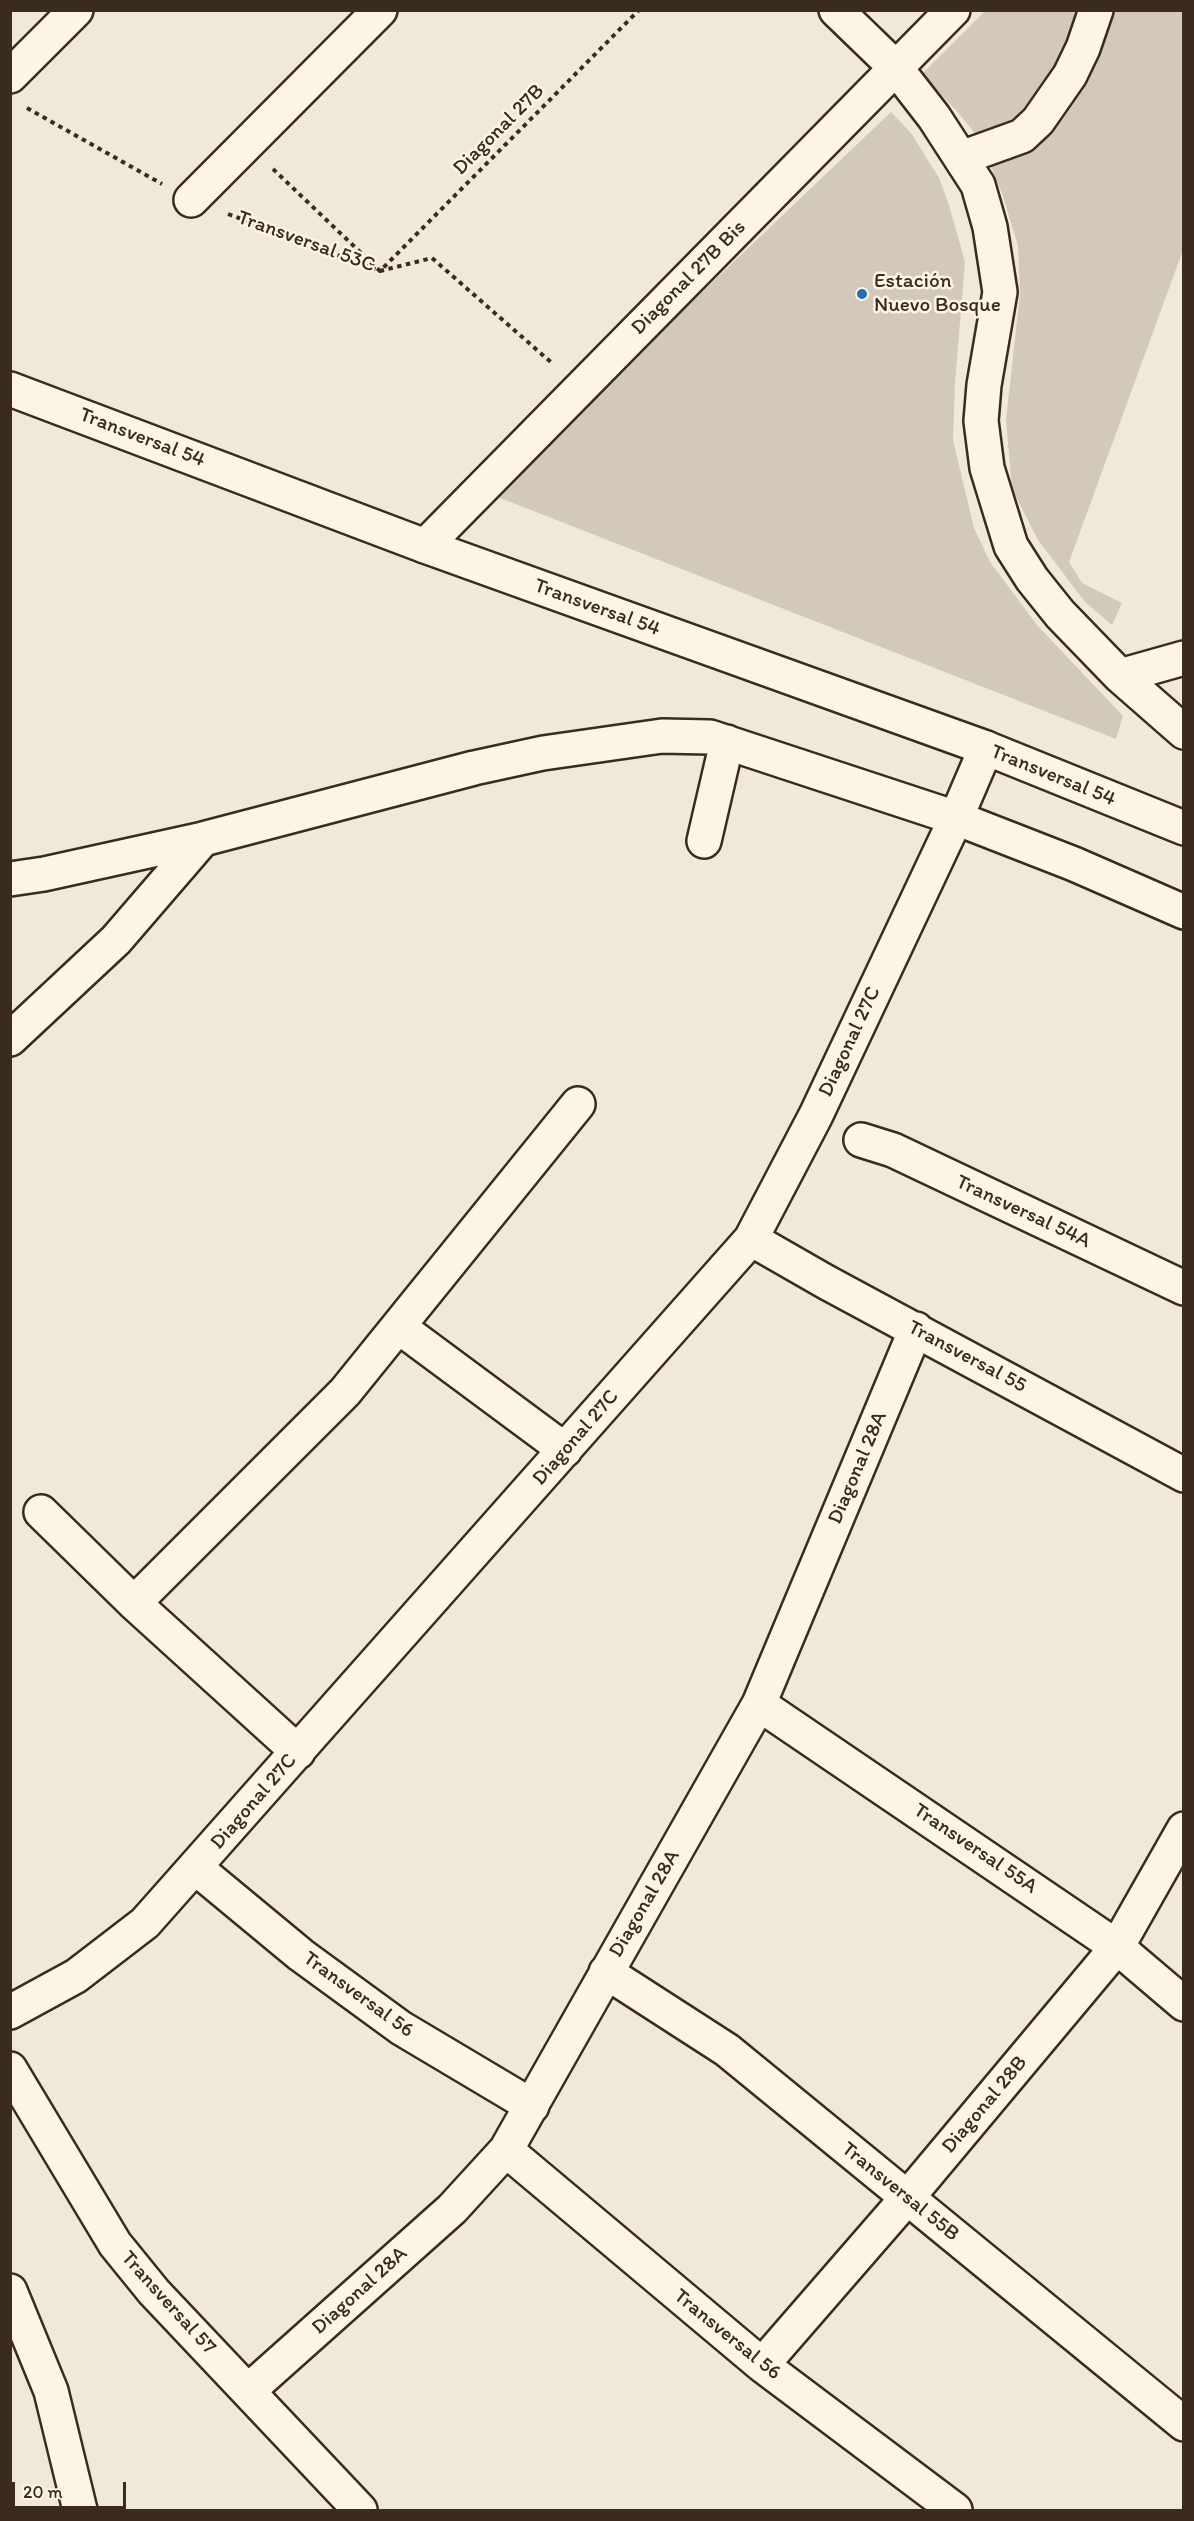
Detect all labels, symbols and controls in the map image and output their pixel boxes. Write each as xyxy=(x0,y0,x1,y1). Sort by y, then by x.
street label: Diagonal 27B xyxy=(448,79,550,181)
street label: Transversal 53C xyxy=(234,205,378,279)
street label: Diagonal 27B Bis xyxy=(626,215,752,341)
place label: Estación Nuevo Bosque xyxy=(874,269,1001,319)
marker: Estación Nuevo Bosque xyxy=(855,287,869,301)
street label: Transversal 54 xyxy=(76,403,208,473)
street label: Transversal 54 xyxy=(530,574,664,642)
street label: Transversal 54 xyxy=(987,740,1119,812)
street label: Diagonal 27C xyxy=(813,983,887,1101)
street label: Transversal 54A xyxy=(952,1170,1094,1254)
street label: Transversal 55 xyxy=(903,1315,1031,1399)
street label: Diagonal 27C xyxy=(528,1385,624,1491)
street label: Diagonal 28A xyxy=(823,1408,893,1528)
street label: Diagonal 27C xyxy=(206,1749,302,1855)
street label: Transversal 55A xyxy=(908,1798,1042,1900)
street label: Diagonal 28A xyxy=(604,1846,686,1962)
street label: Transversal 56 xyxy=(298,1946,418,2044)
street label: Diagonal 28B xyxy=(937,2051,1033,2159)
street label: Transversal 55B xyxy=(836,2137,964,2247)
street label: Diagonal 28A xyxy=(307,2242,413,2340)
street label: Transversal 57 xyxy=(115,2246,221,2360)
street label: Transversal 56 xyxy=(668,2284,786,2386)
scale bar xyxy=(15,2470,129,2508)
text: 20 m xyxy=(23,2481,63,2503)

